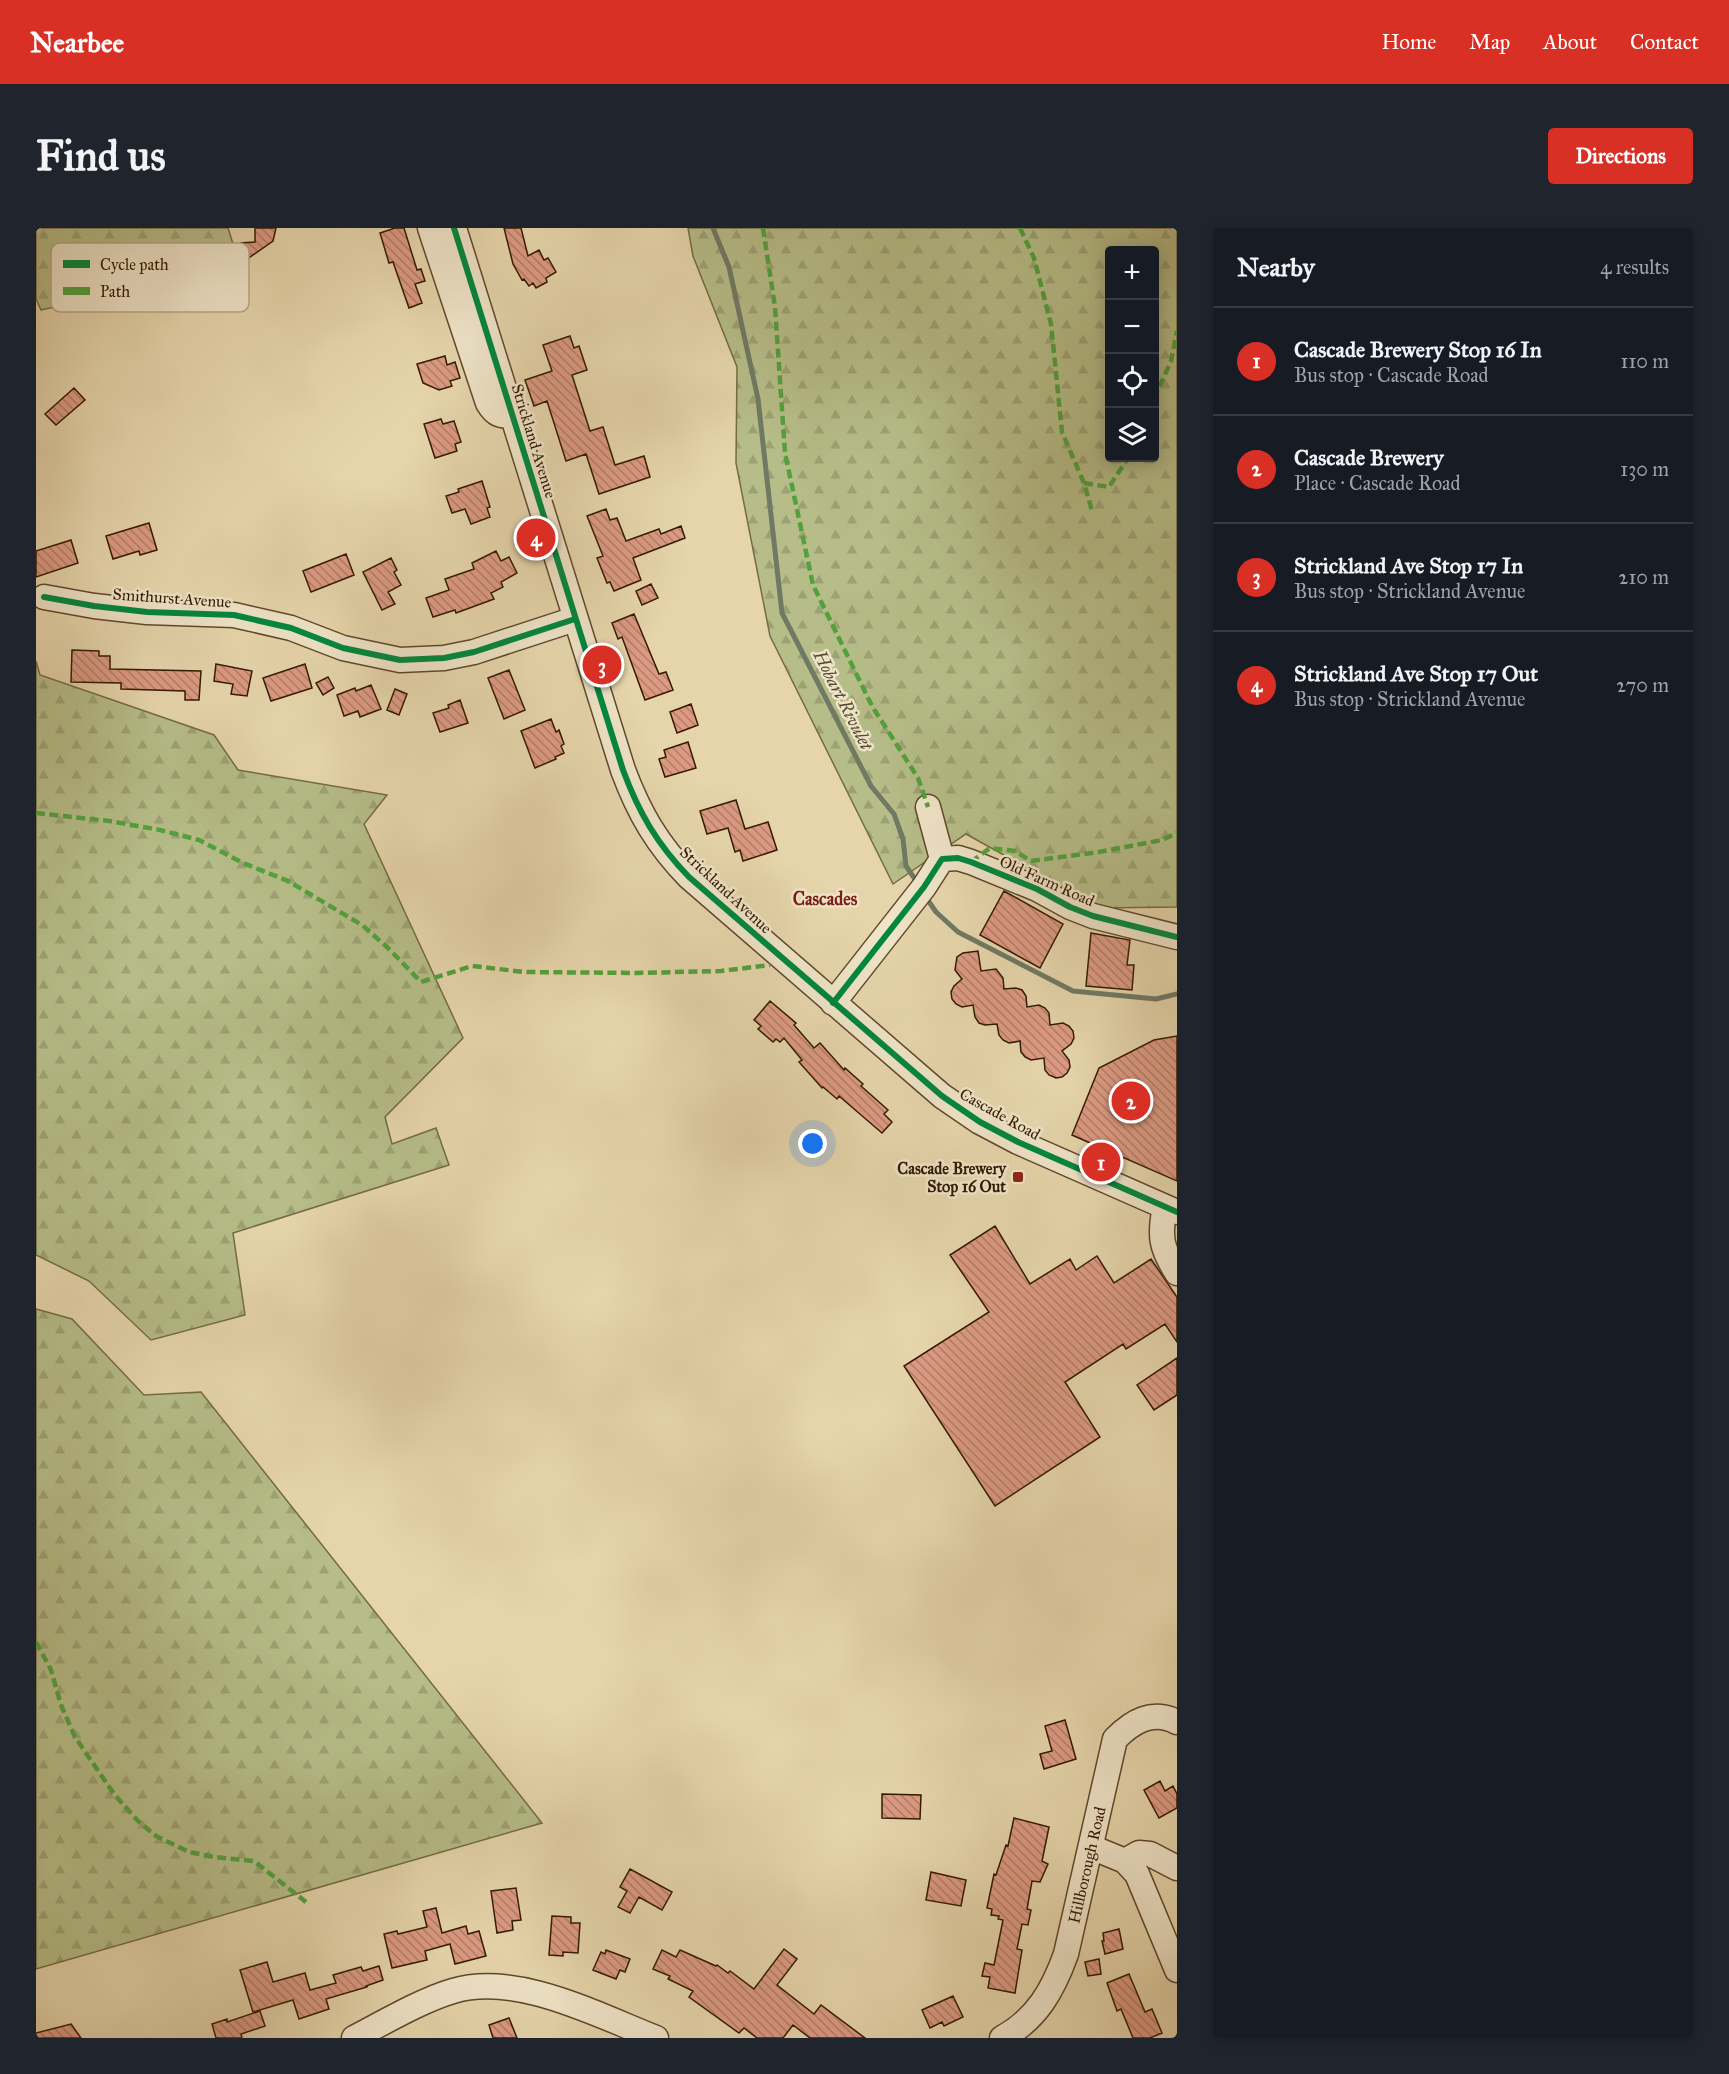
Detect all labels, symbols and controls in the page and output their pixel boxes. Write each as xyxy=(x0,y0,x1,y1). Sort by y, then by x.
text: Nearbee xyxy=(30,25,124,60)
text: Home xyxy=(1381,29,1436,55)
text: Map xyxy=(1469,29,1510,55)
text: About xyxy=(1543,29,1597,55)
text: Contact xyxy=(1630,29,1699,55)
button: Directions xyxy=(1548,128,1693,184)
text: Find us xyxy=(36,130,166,182)
legend xyxy=(51,243,249,312)
map controls xyxy=(1105,246,1159,462)
button: + xyxy=(1105,246,1159,300)
text: Nearby xyxy=(1237,251,1315,283)
text: Cycle path xyxy=(100,255,169,274)
text: 4 results xyxy=(1600,255,1669,279)
text: Path xyxy=(100,282,130,301)
button: − xyxy=(1105,300,1159,354)
text: Cascade Brewery Stop 16 In xyxy=(1294,336,1542,363)
text: 1 xyxy=(1253,349,1260,373)
text: 110 m xyxy=(1621,349,1669,373)
button: locate xyxy=(1105,354,1159,408)
text: Bus stop · Cascade Road xyxy=(1294,363,1489,387)
street label: Strickland Avenue xyxy=(508,381,561,501)
button: layers xyxy=(1105,408,1159,462)
text: Cascade Brewery xyxy=(1294,444,1444,471)
text: 2 xyxy=(1252,457,1261,481)
text: 130 m xyxy=(1620,457,1669,481)
text: Place · Cascade Road xyxy=(1294,471,1461,495)
pin: 4 xyxy=(516,516,556,560)
text: Strickland Ave Stop 17 In xyxy=(1294,552,1523,579)
text: 3 xyxy=(1253,565,1261,589)
text: 210 m xyxy=(1619,565,1669,589)
text: Bus stop · Strickland Avenue xyxy=(1294,579,1525,603)
street label: Smithurst Avenue xyxy=(112,584,232,612)
pin: 3 xyxy=(582,642,622,688)
water label: Hobart Rivulet xyxy=(808,646,878,755)
text: Strickland Ave Stop 17 Out xyxy=(1294,660,1538,687)
text: 4 xyxy=(1251,673,1262,697)
text: 270 m xyxy=(1616,673,1669,697)
text: Bus stop · Strickland Avenue xyxy=(1294,687,1525,711)
street label: Strickland Avenue xyxy=(676,843,776,938)
street label: Old Farm Road xyxy=(997,852,1097,910)
district label: Cascades xyxy=(793,888,858,910)
pin: 2 xyxy=(1112,1078,1150,1124)
street label: Cascade Road xyxy=(956,1084,1044,1144)
your location xyxy=(798,1129,827,1158)
pin: 1 xyxy=(1082,1140,1120,1184)
place label: Cascade Brewery Stop 16 Out xyxy=(897,1159,1008,1197)
marker: Cascade Brewery Stop 16 Out xyxy=(1011,1170,1025,1184)
street label: Hillborough Road xyxy=(1064,1805,1111,1925)

